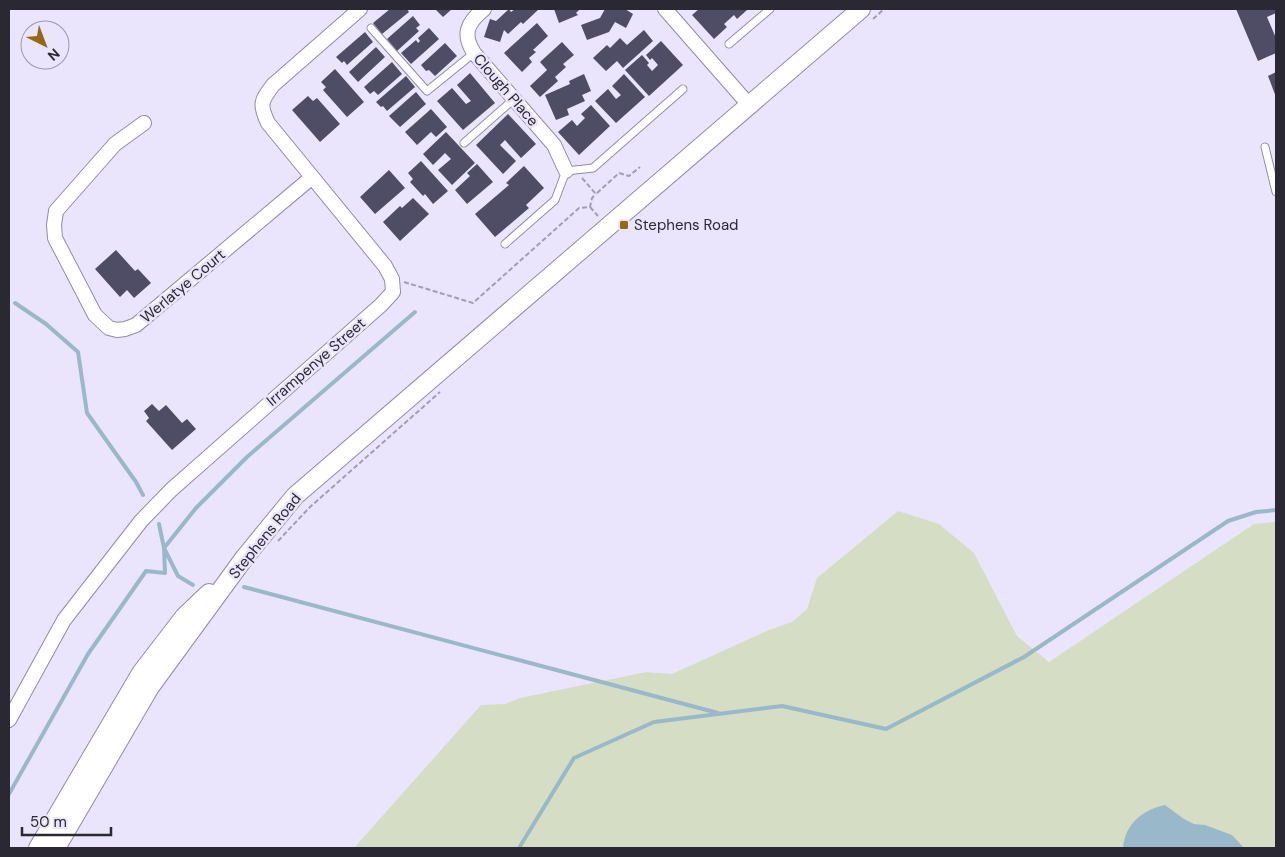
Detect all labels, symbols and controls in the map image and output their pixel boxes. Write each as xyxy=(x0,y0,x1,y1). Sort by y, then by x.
north arrow xyxy=(20,20,70,70)
text: N xyxy=(44,45,64,65)
street label: Clough Place xyxy=(469,50,543,130)
place label: Stephens Road xyxy=(634,215,738,235)
marker: Stephens Road xyxy=(618,219,630,231)
street label: Werlatye Court xyxy=(136,245,230,327)
street label: Irrampenye Street xyxy=(262,313,370,411)
street label: Stephens Road xyxy=(224,489,306,583)
scale bar xyxy=(22,804,111,836)
text: 50 m xyxy=(30,812,67,832)

